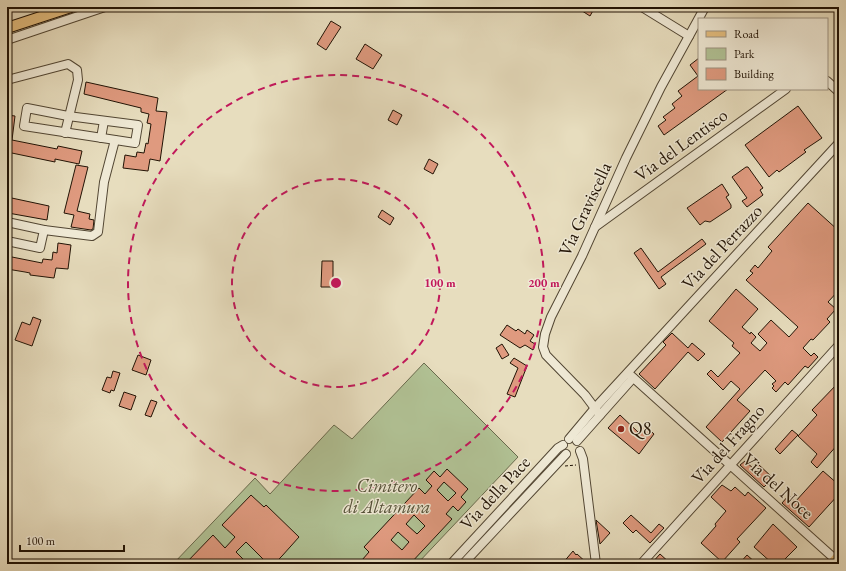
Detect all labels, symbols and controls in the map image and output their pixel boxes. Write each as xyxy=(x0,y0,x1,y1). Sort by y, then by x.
legend xyxy=(698,18,828,90)
text: Road xyxy=(734,26,760,42)
text: Park xyxy=(734,46,755,62)
text: Building xyxy=(734,66,775,82)
street label: Via del Lentisco xyxy=(630,103,732,186)
street label: Via Graviscella xyxy=(553,158,617,259)
street label: Via del Perrazzo xyxy=(676,199,767,294)
text: 100 m xyxy=(424,275,456,291)
text: 200 m xyxy=(528,275,560,291)
centre of rings xyxy=(329,276,343,290)
street label: Via del Fragno xyxy=(686,399,770,488)
place label: Q8 xyxy=(629,417,651,440)
marker: Q8 xyxy=(616,424,626,434)
street label: Via del Noce xyxy=(738,448,819,524)
street label: Via della Pace xyxy=(455,451,535,534)
park label: Cimitero di Altamura xyxy=(344,474,430,518)
scale bar xyxy=(20,527,124,553)
text: 100 m xyxy=(26,533,56,549)

